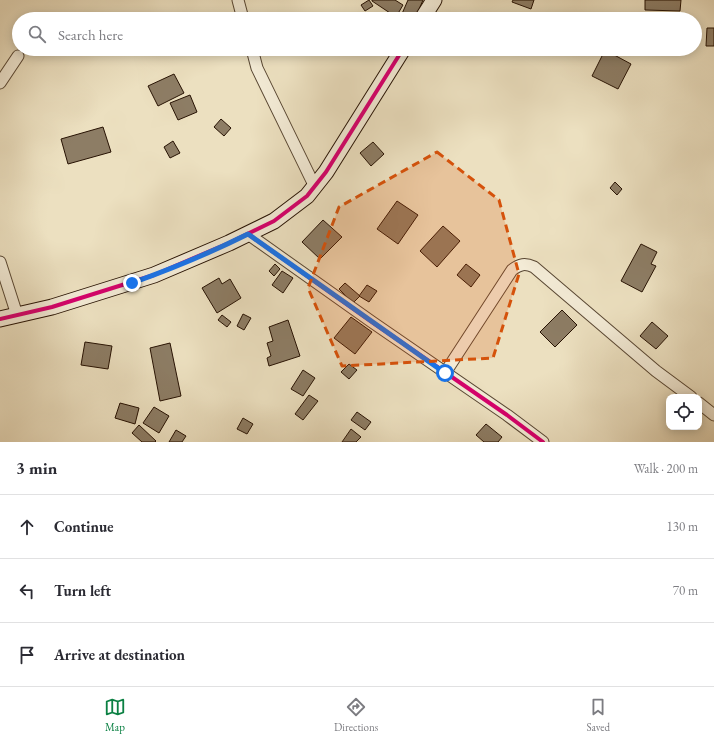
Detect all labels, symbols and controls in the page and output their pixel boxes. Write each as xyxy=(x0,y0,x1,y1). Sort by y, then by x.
search box xyxy=(12,12,702,56)
icon: search xyxy=(26,23,48,45)
text: Search here xyxy=(58,25,123,44)
route end xyxy=(123,274,141,292)
route start xyxy=(436,364,454,382)
map controls xyxy=(666,394,702,430)
button: locate xyxy=(666,394,702,430)
text: 3 min xyxy=(16,457,57,479)
text: Walk · 200 m xyxy=(634,460,698,477)
icon: ahead xyxy=(16,516,38,538)
text: Continue xyxy=(54,517,114,536)
text: 130 m xyxy=(667,518,698,535)
icon: left xyxy=(16,580,38,602)
text: Turn left xyxy=(54,581,111,600)
text: 70 m xyxy=(673,582,698,599)
icon: arrive xyxy=(16,644,38,666)
text: Arrive at destination xyxy=(54,645,185,664)
tab: Map xyxy=(104,696,126,734)
tab: Directions xyxy=(334,696,378,734)
tab: Saved xyxy=(586,696,610,734)

